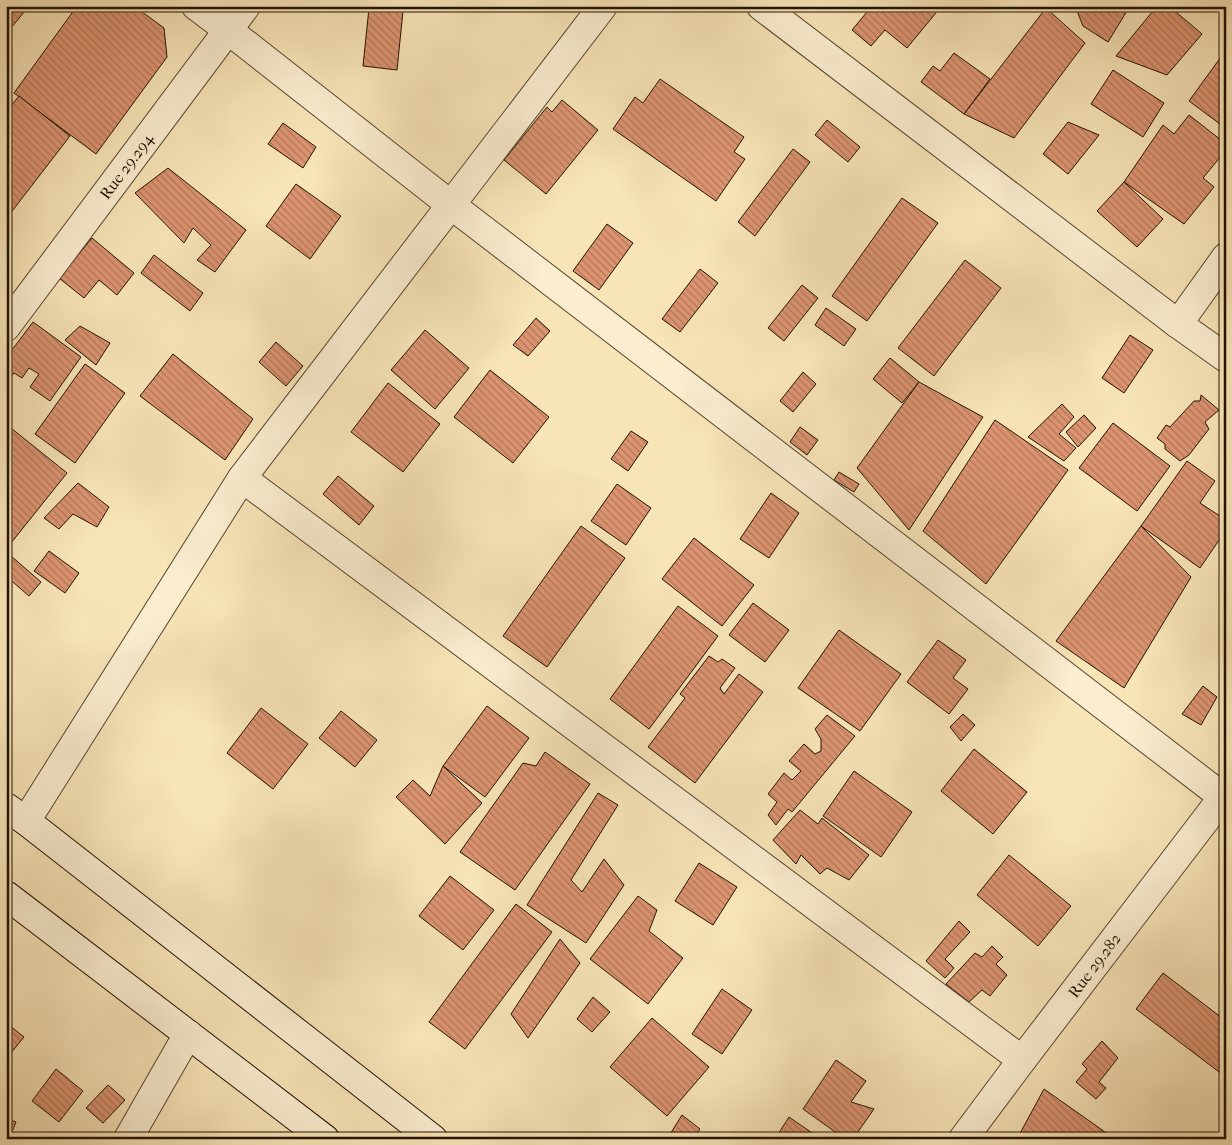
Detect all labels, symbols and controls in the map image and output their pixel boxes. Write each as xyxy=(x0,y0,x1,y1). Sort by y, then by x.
street label: Rue 29.294 xyxy=(96,129,158,203)
street label: Rue 29.282 xyxy=(1064,929,1125,1001)

